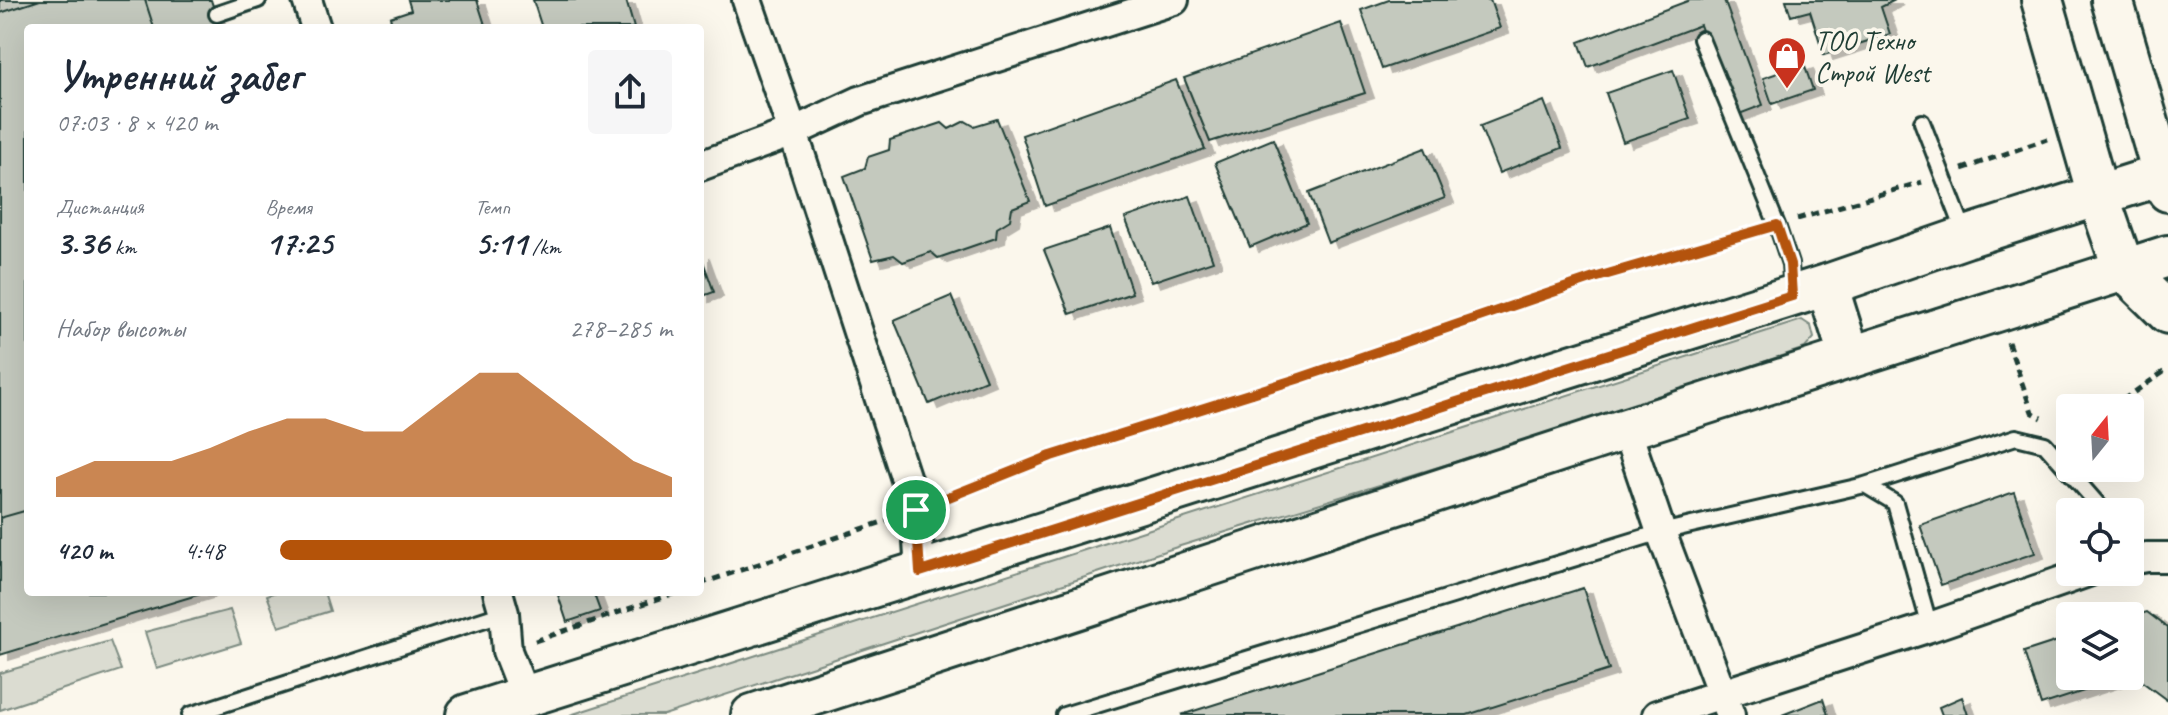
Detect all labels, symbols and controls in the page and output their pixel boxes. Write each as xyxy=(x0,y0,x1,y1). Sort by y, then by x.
place label: ТОО Техно Строй West xyxy=(1815,23,1932,90)
shop icon: ТОО Техно Строй West xyxy=(1766,35,1808,90)
text: Утренний забег xyxy=(56,48,301,103)
button: share xyxy=(588,50,672,134)
text: 07:03 · 8 × 420 m xyxy=(56,106,217,139)
text: Дистанция xyxy=(56,193,144,221)
text: Время xyxy=(265,193,312,221)
text: Темп xyxy=(475,193,510,221)
text: 3.36 xyxy=(56,221,109,264)
text: 17:25 xyxy=(265,221,333,264)
text: 5:11 xyxy=(475,221,527,264)
text: km xyxy=(109,233,136,261)
text: /km xyxy=(527,233,561,261)
text: Набор высоты xyxy=(56,312,185,345)
text: 278–285 m xyxy=(569,312,672,345)
north arrow xyxy=(2056,394,2144,482)
map controls xyxy=(2056,394,2144,690)
pin xyxy=(882,476,950,544)
icon: arrive xyxy=(894,488,938,532)
button: locate xyxy=(2056,498,2144,586)
text: 420 m xyxy=(56,534,112,567)
text: 4:48 xyxy=(184,534,224,567)
button: layers xyxy=(2056,602,2144,690)

